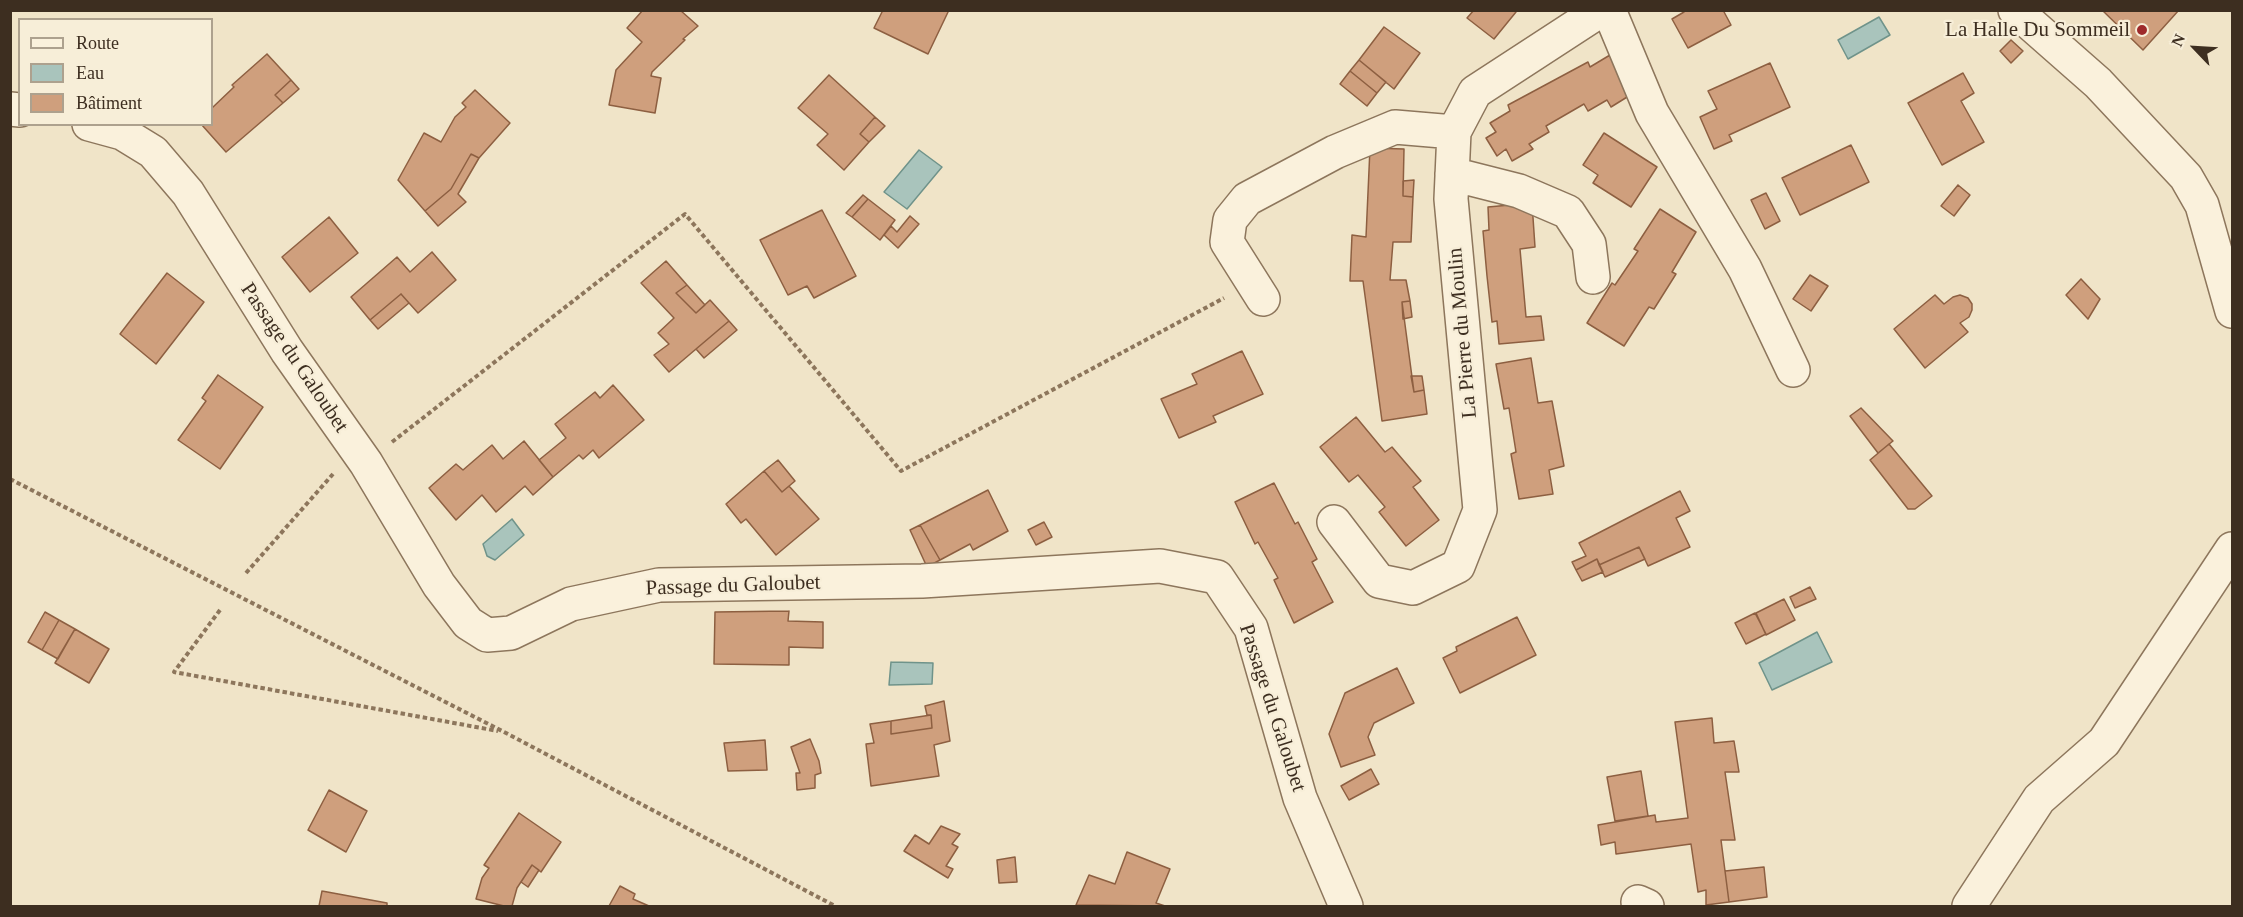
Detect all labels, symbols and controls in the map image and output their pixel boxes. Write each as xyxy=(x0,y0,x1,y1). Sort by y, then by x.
place label: La Halle Du Sommeil xyxy=(1945,17,2130,43)
legend xyxy=(18,18,213,126)
north arrow xyxy=(2165,18,2225,78)
marker: La Halle Du Sommeil xyxy=(2135,23,2149,37)
text: N xyxy=(2168,31,2188,49)
text: Route xyxy=(76,33,119,53)
text: Eau xyxy=(76,63,104,83)
text: Bâtiment xyxy=(76,93,142,113)
street label: La Pierre du Moulin xyxy=(1443,247,1483,419)
street label: Passage du Galoubet xyxy=(235,278,353,438)
street label: Passage du Galoubet xyxy=(645,570,821,602)
street label: Passage du Galoubet xyxy=(1233,621,1311,795)

